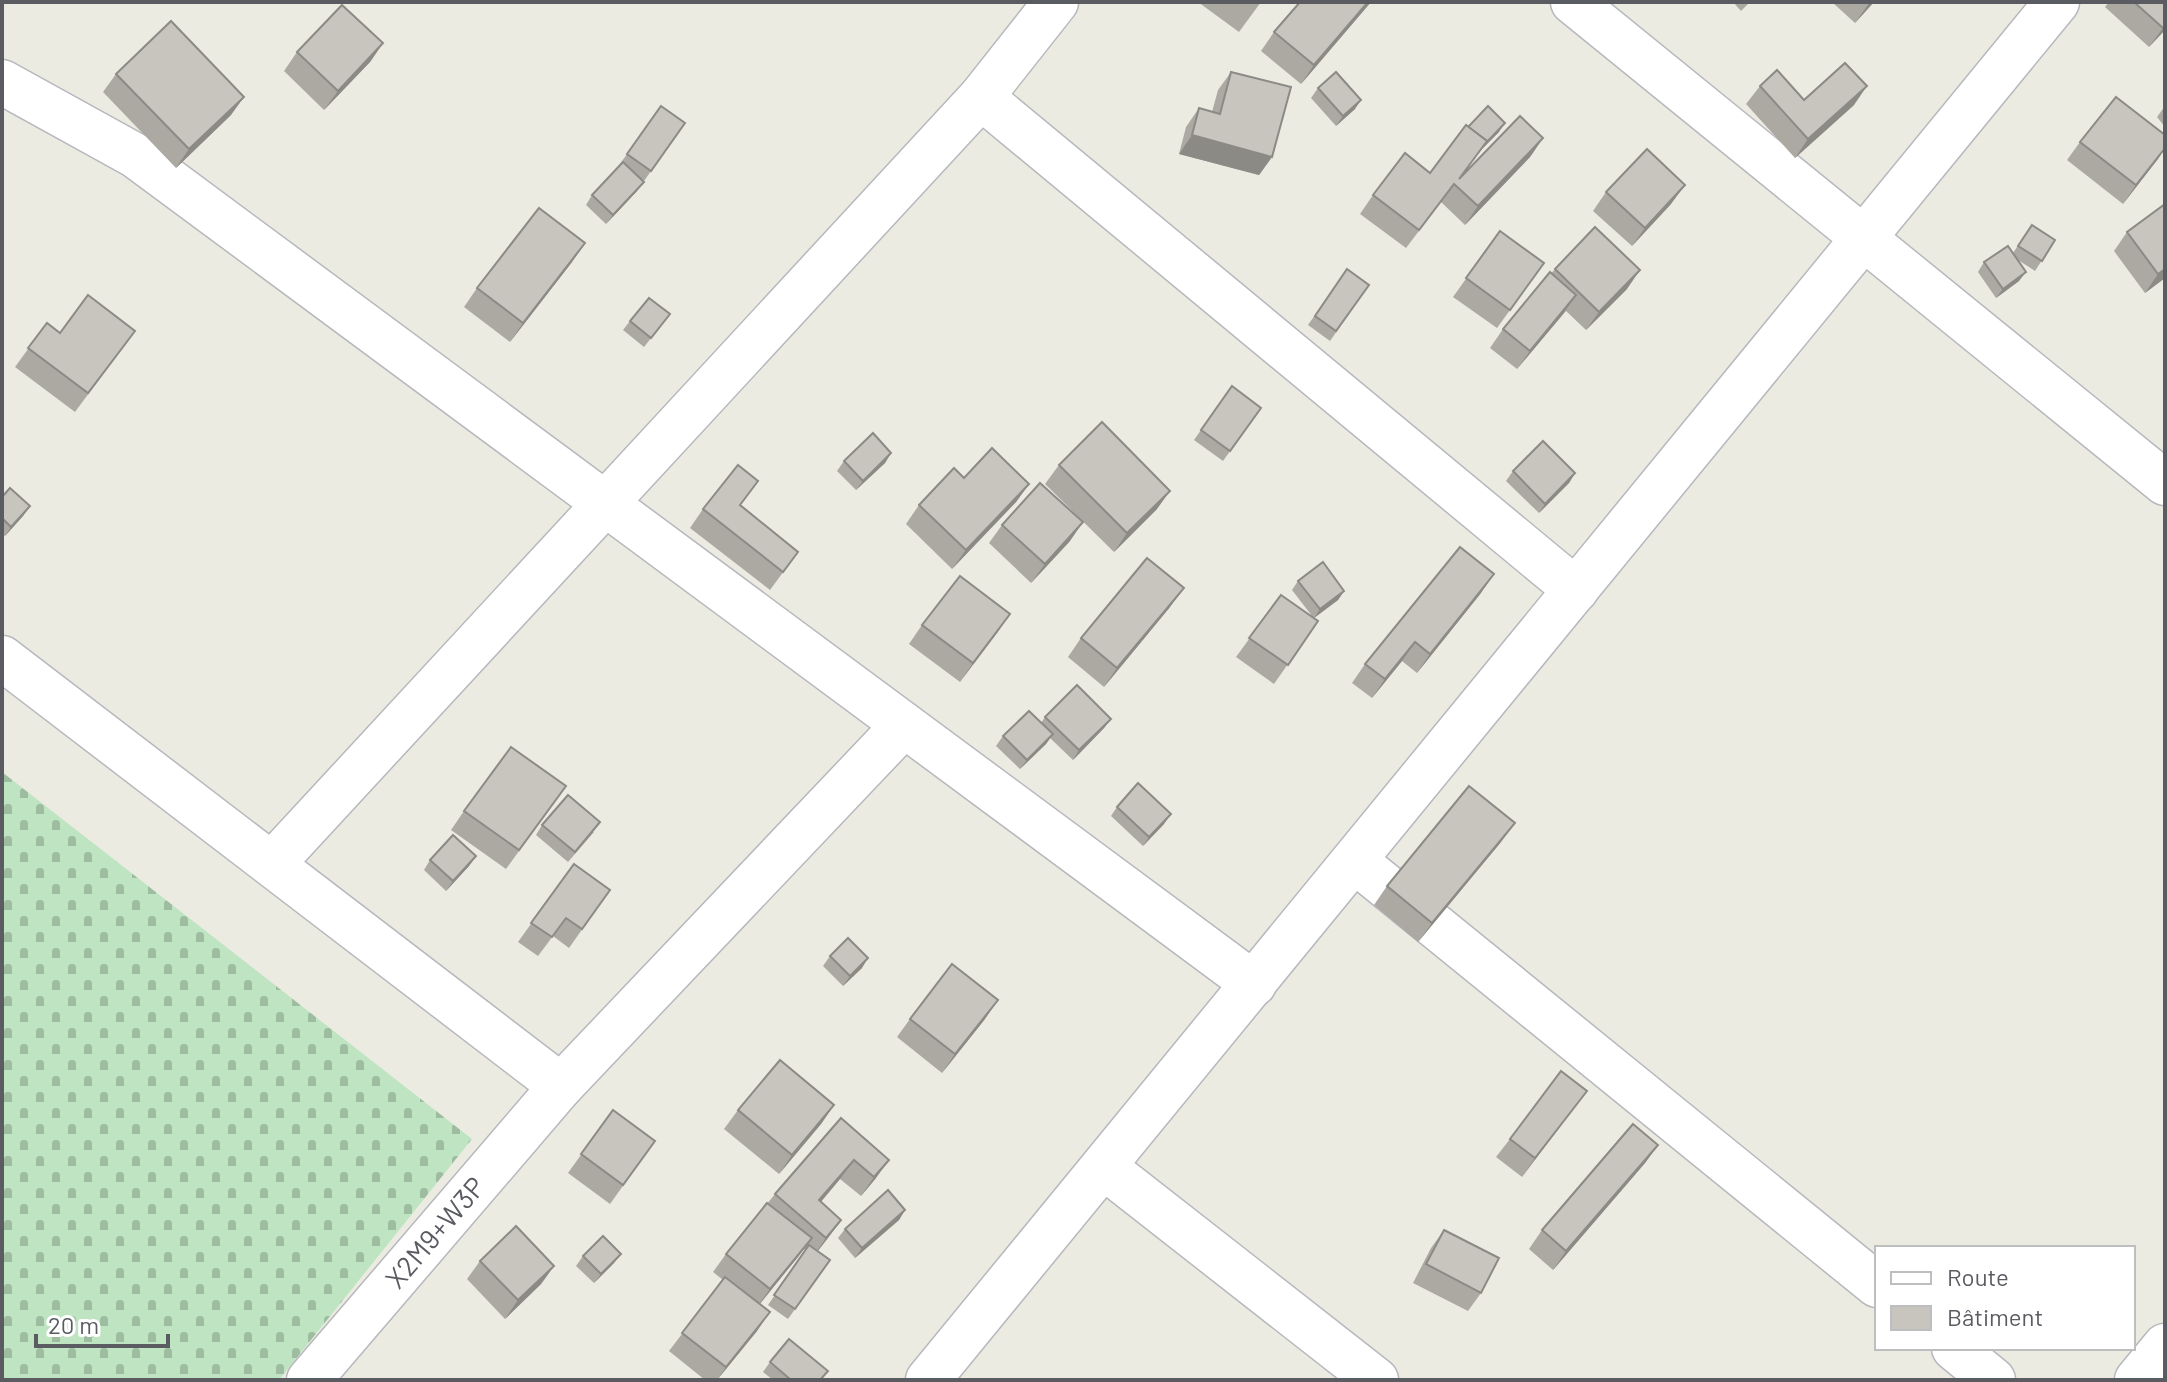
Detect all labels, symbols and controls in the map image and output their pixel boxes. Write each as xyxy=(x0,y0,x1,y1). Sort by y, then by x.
street label: X2M9+W3P xyxy=(377,1169,492,1295)
legend xyxy=(1875,1246,2135,1350)
text: Route xyxy=(1947,1262,2009,1291)
scale bar xyxy=(36,1298,168,1348)
text: Bâtiment xyxy=(1947,1302,2043,1331)
text: 20 m xyxy=(48,1310,99,1339)

